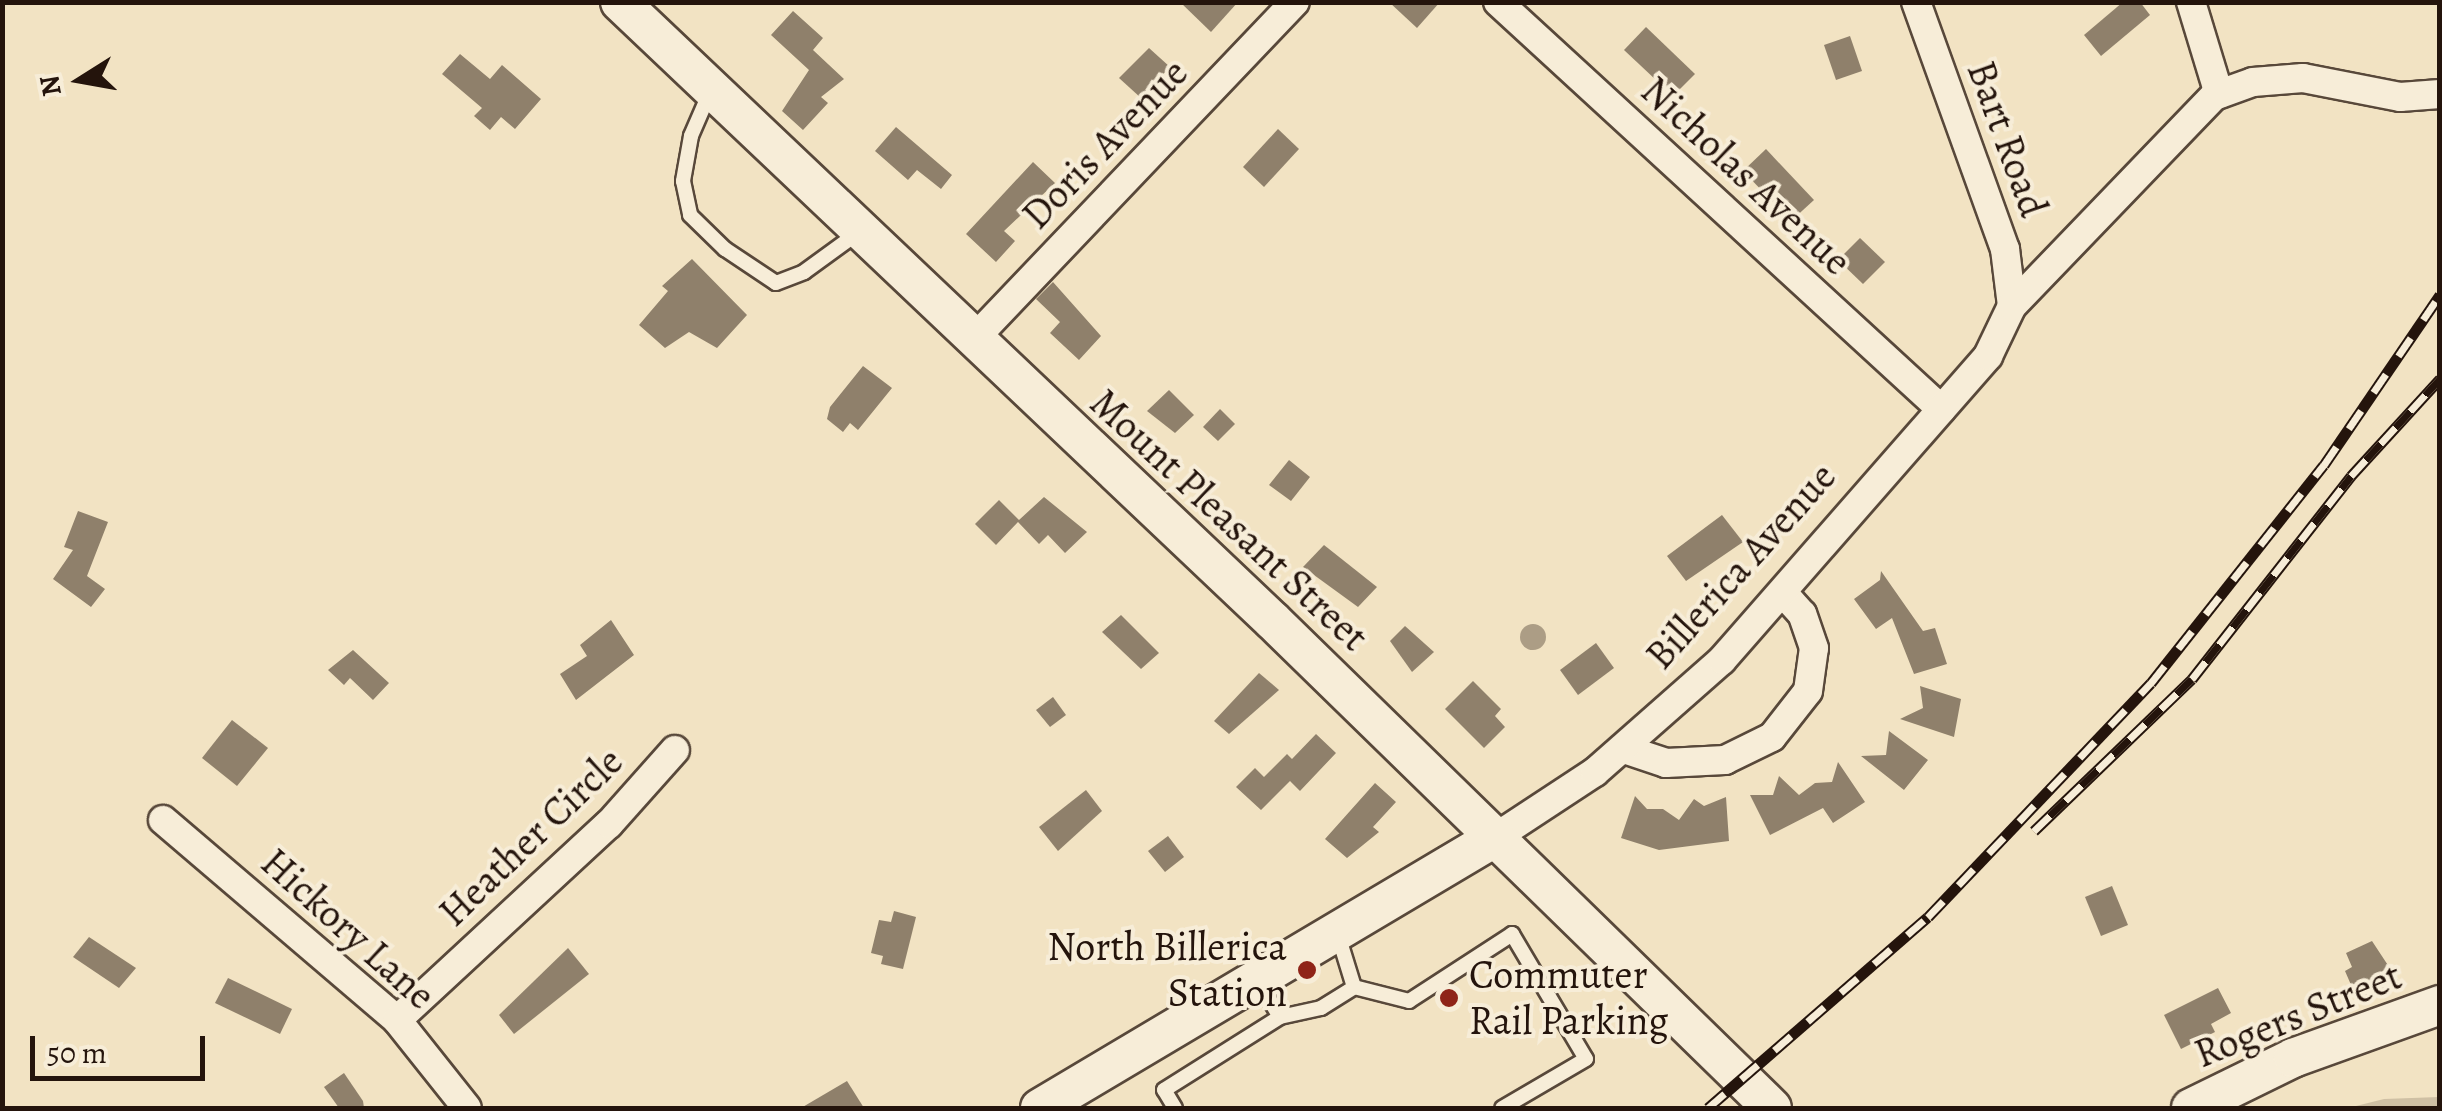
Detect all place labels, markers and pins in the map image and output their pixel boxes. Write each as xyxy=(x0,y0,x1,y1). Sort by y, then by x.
place label: North Billerica Station xyxy=(1047,923,1287,1017)
place label: Commuter Rail Parking xyxy=(1469,951,1669,1045)
marker: North Billerica Station xyxy=(1296,959,1318,981)
marker: Commuter Rail Parking xyxy=(1438,987,1460,1009)

